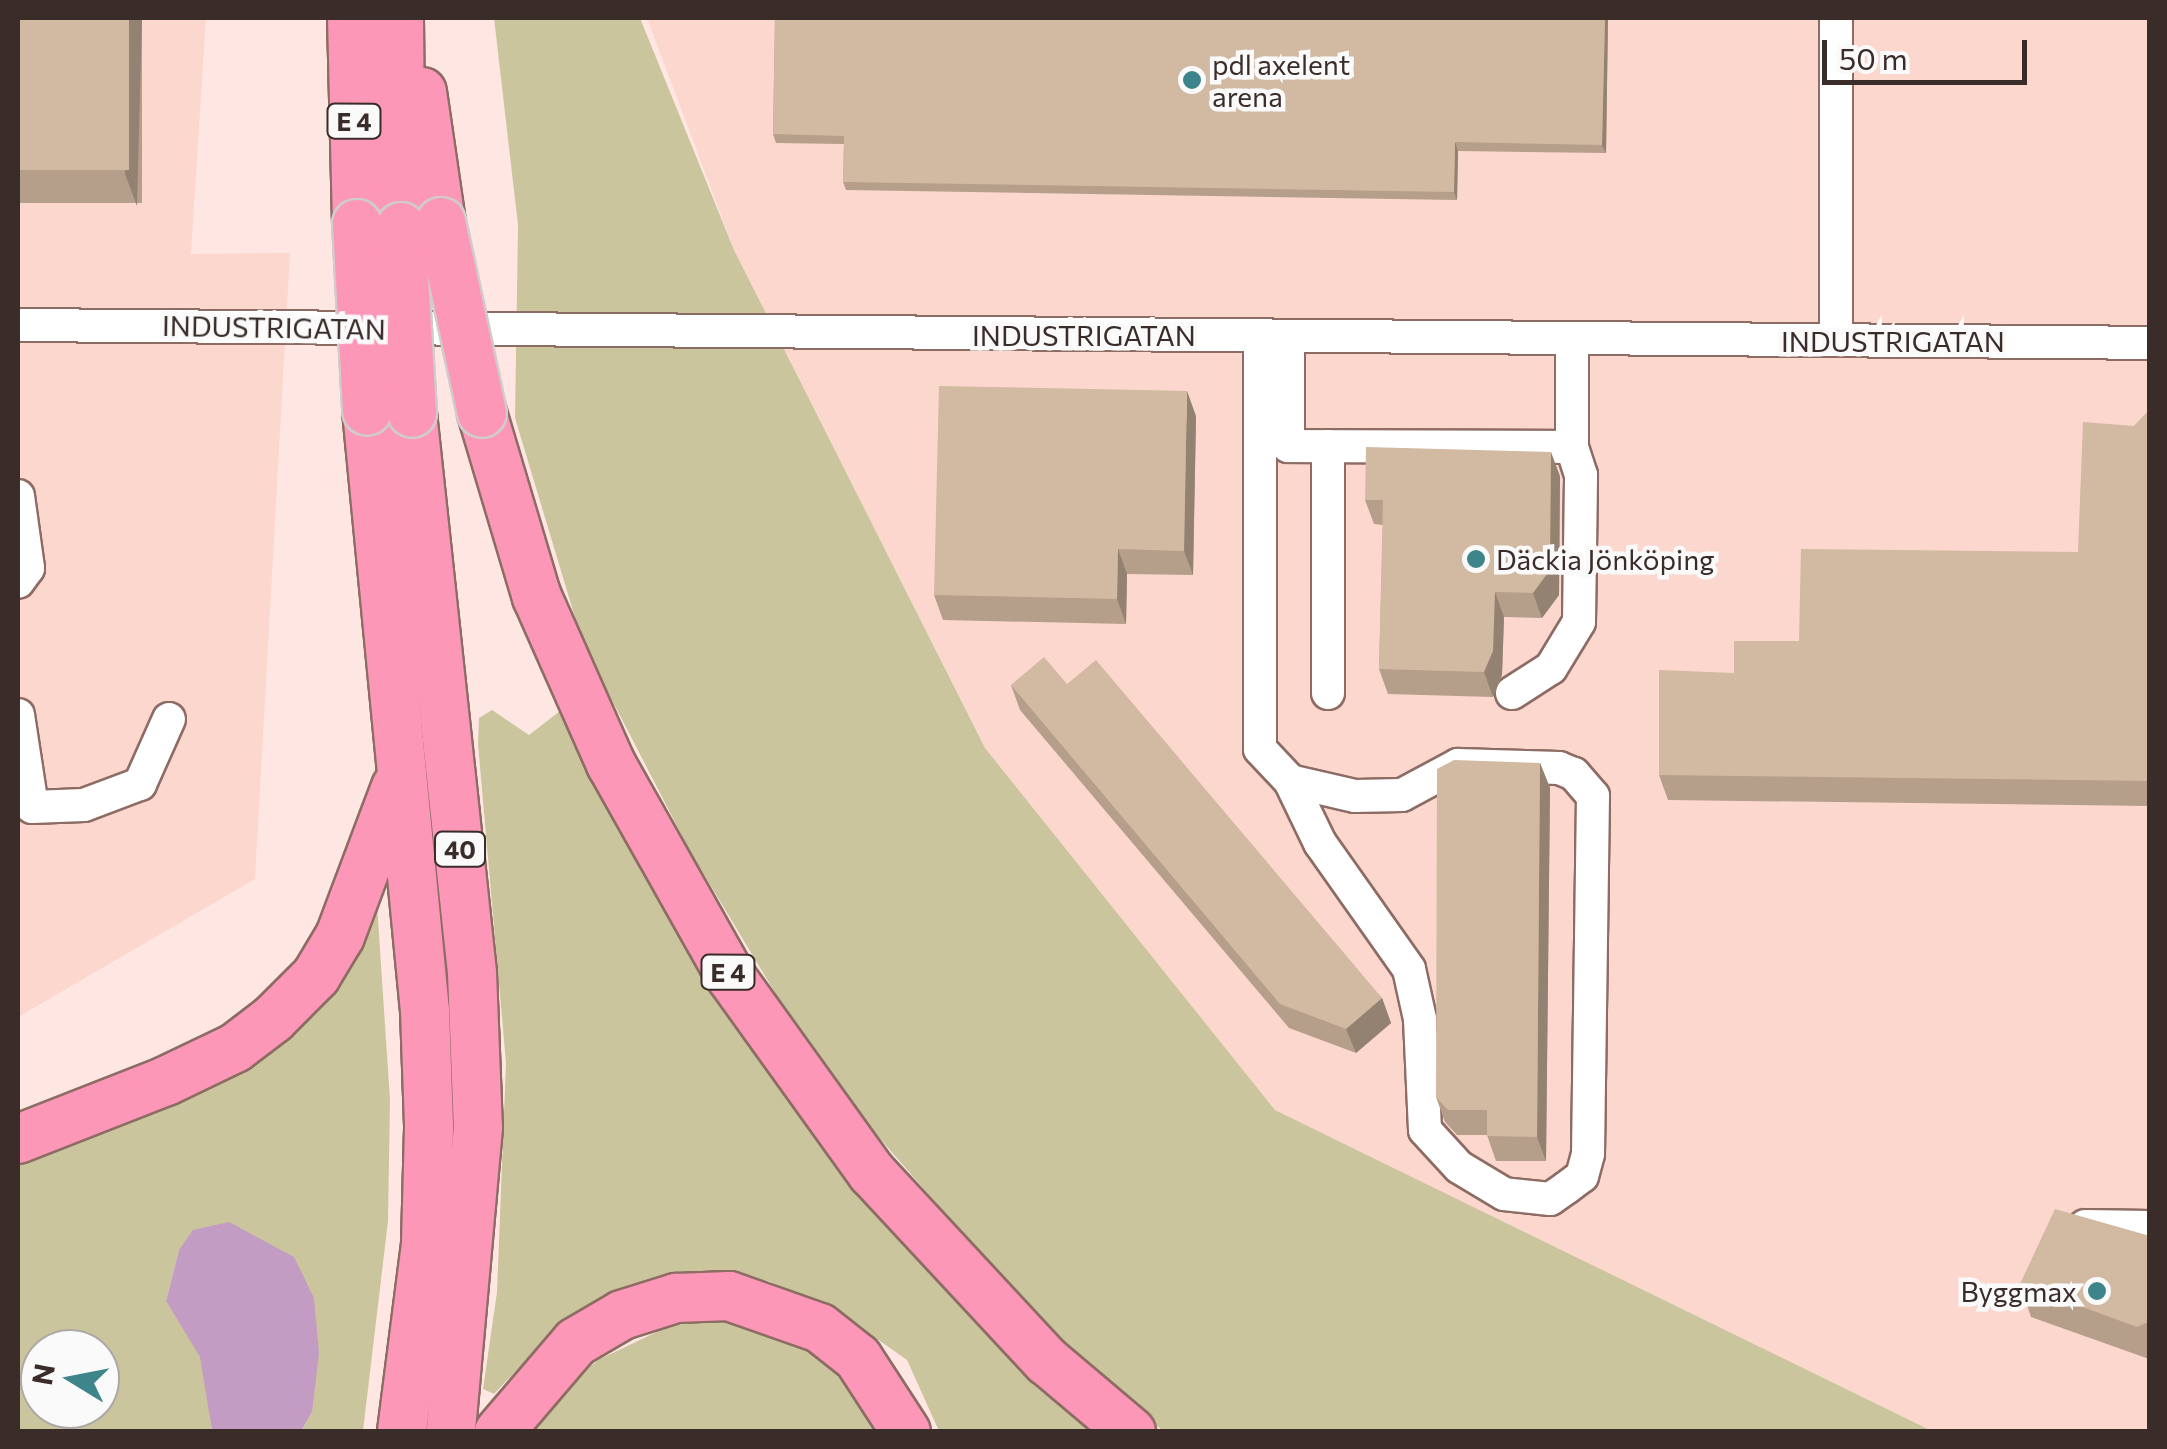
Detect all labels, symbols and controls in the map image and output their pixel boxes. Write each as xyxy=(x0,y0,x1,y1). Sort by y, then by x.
scale bar xyxy=(1827,20,2032,82)
text: 50 m xyxy=(1839,39,1908,76)
place label: pdl axelent arena xyxy=(1212,47,1350,113)
marker: pdl axelent arena xyxy=(1181,69,1203,91)
road number: E 4 xyxy=(324,101,384,141)
street label: INDUSTRIGATAN xyxy=(162,308,386,346)
street label: INDUSTRIGATAN xyxy=(972,318,1196,352)
street label: INDUSTRIGATAN xyxy=(1781,324,2005,358)
place label: Däckia Jönköping xyxy=(1496,542,1715,576)
marker: Däckia Jönköping xyxy=(1465,548,1487,570)
road number: 40 xyxy=(432,829,488,869)
road number: E 4 xyxy=(698,952,758,992)
place label: Byggmax xyxy=(1961,1274,2077,1308)
marker: Byggmax xyxy=(2086,1280,2108,1302)
north arrow xyxy=(20,1329,120,1429)
text: N xyxy=(24,1361,61,1387)

